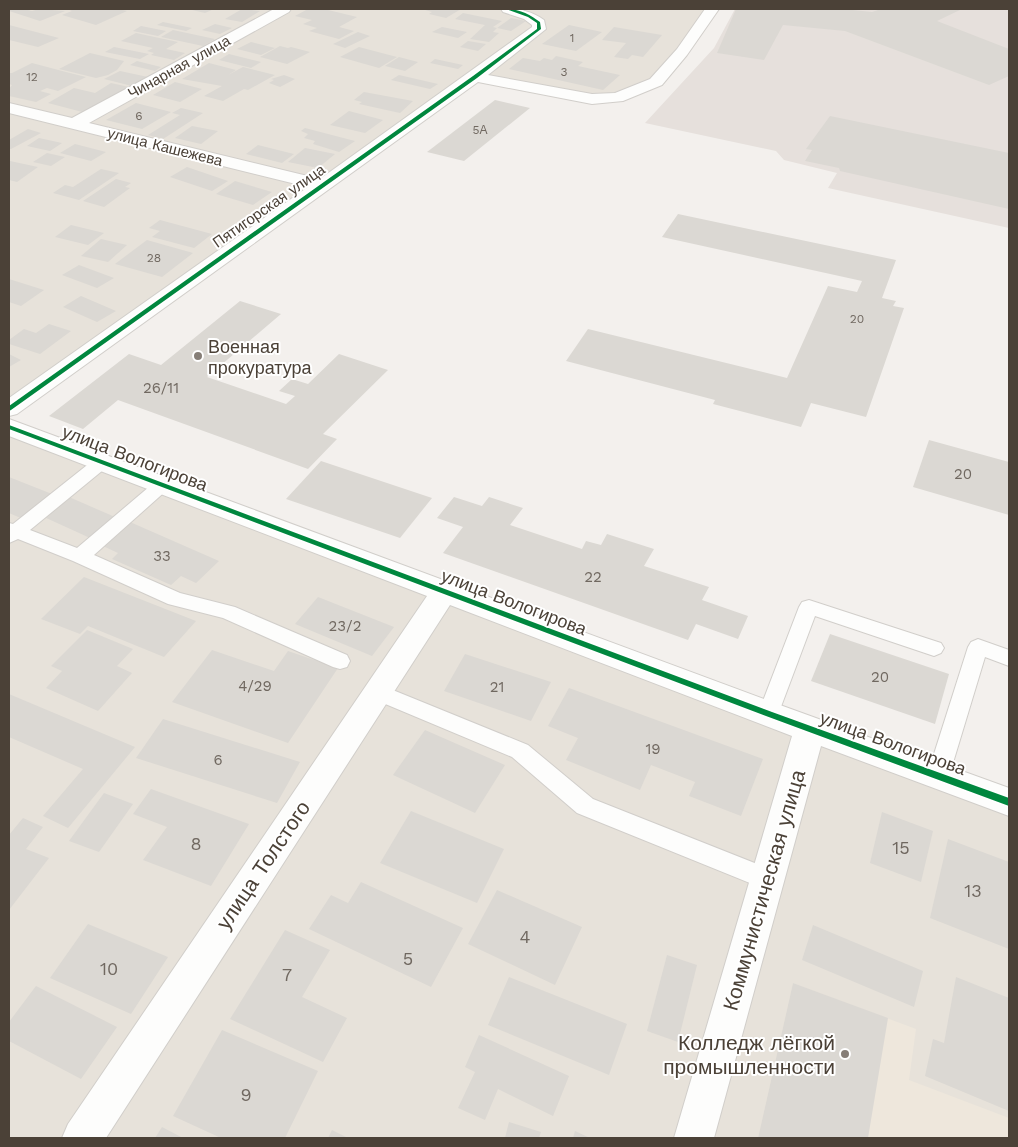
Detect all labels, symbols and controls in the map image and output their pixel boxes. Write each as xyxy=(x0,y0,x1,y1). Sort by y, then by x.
street label: Чинарная улица xyxy=(125,31,234,103)
house number: 1 xyxy=(570,31,574,45)
house number: 3 xyxy=(561,65,568,79)
house number: 12 xyxy=(26,70,38,84)
house number: 6 xyxy=(135,109,143,123)
house number: 5А xyxy=(473,123,488,137)
street label: улица Кашежева xyxy=(105,124,225,170)
street label: Пятигорская улица xyxy=(209,160,329,252)
house number: 28 xyxy=(147,251,161,265)
house number: 20 xyxy=(850,312,864,326)
place label: Военная прокуратура xyxy=(208,336,313,378)
marker: Военная прокуратура xyxy=(192,350,204,362)
house number: 26/11 xyxy=(143,379,179,397)
street label: улица Вологирова xyxy=(59,421,212,496)
house number: 20 xyxy=(954,465,972,483)
house number: 33 xyxy=(153,547,171,565)
street label: улица Вологирова xyxy=(438,565,591,640)
house number: 22 xyxy=(584,568,602,586)
house number: 23/2 xyxy=(329,617,361,635)
house number: 20 xyxy=(871,668,889,686)
house number: 4/29 xyxy=(238,677,272,695)
house number: 21 xyxy=(490,678,504,696)
street label: улица Вологирова xyxy=(817,707,970,780)
house number: 19 xyxy=(645,740,661,758)
house number: 6 xyxy=(213,751,223,769)
street label: Коммунистическая улица xyxy=(718,766,810,1013)
street label: улица Толстого xyxy=(211,796,315,934)
house number: 8 xyxy=(190,833,202,854)
house number: 15 xyxy=(892,837,910,858)
house number: 13 xyxy=(964,880,982,901)
house number: 4 xyxy=(520,926,531,947)
house number: 5 xyxy=(403,948,413,969)
house number: 10 xyxy=(100,958,118,979)
house number: 7 xyxy=(282,964,292,985)
place label: Колледж лёгкой промышленности xyxy=(663,1030,835,1079)
marker: Колледж лёгкой промышленности xyxy=(839,1048,851,1060)
house number: 9 xyxy=(240,1084,252,1105)

